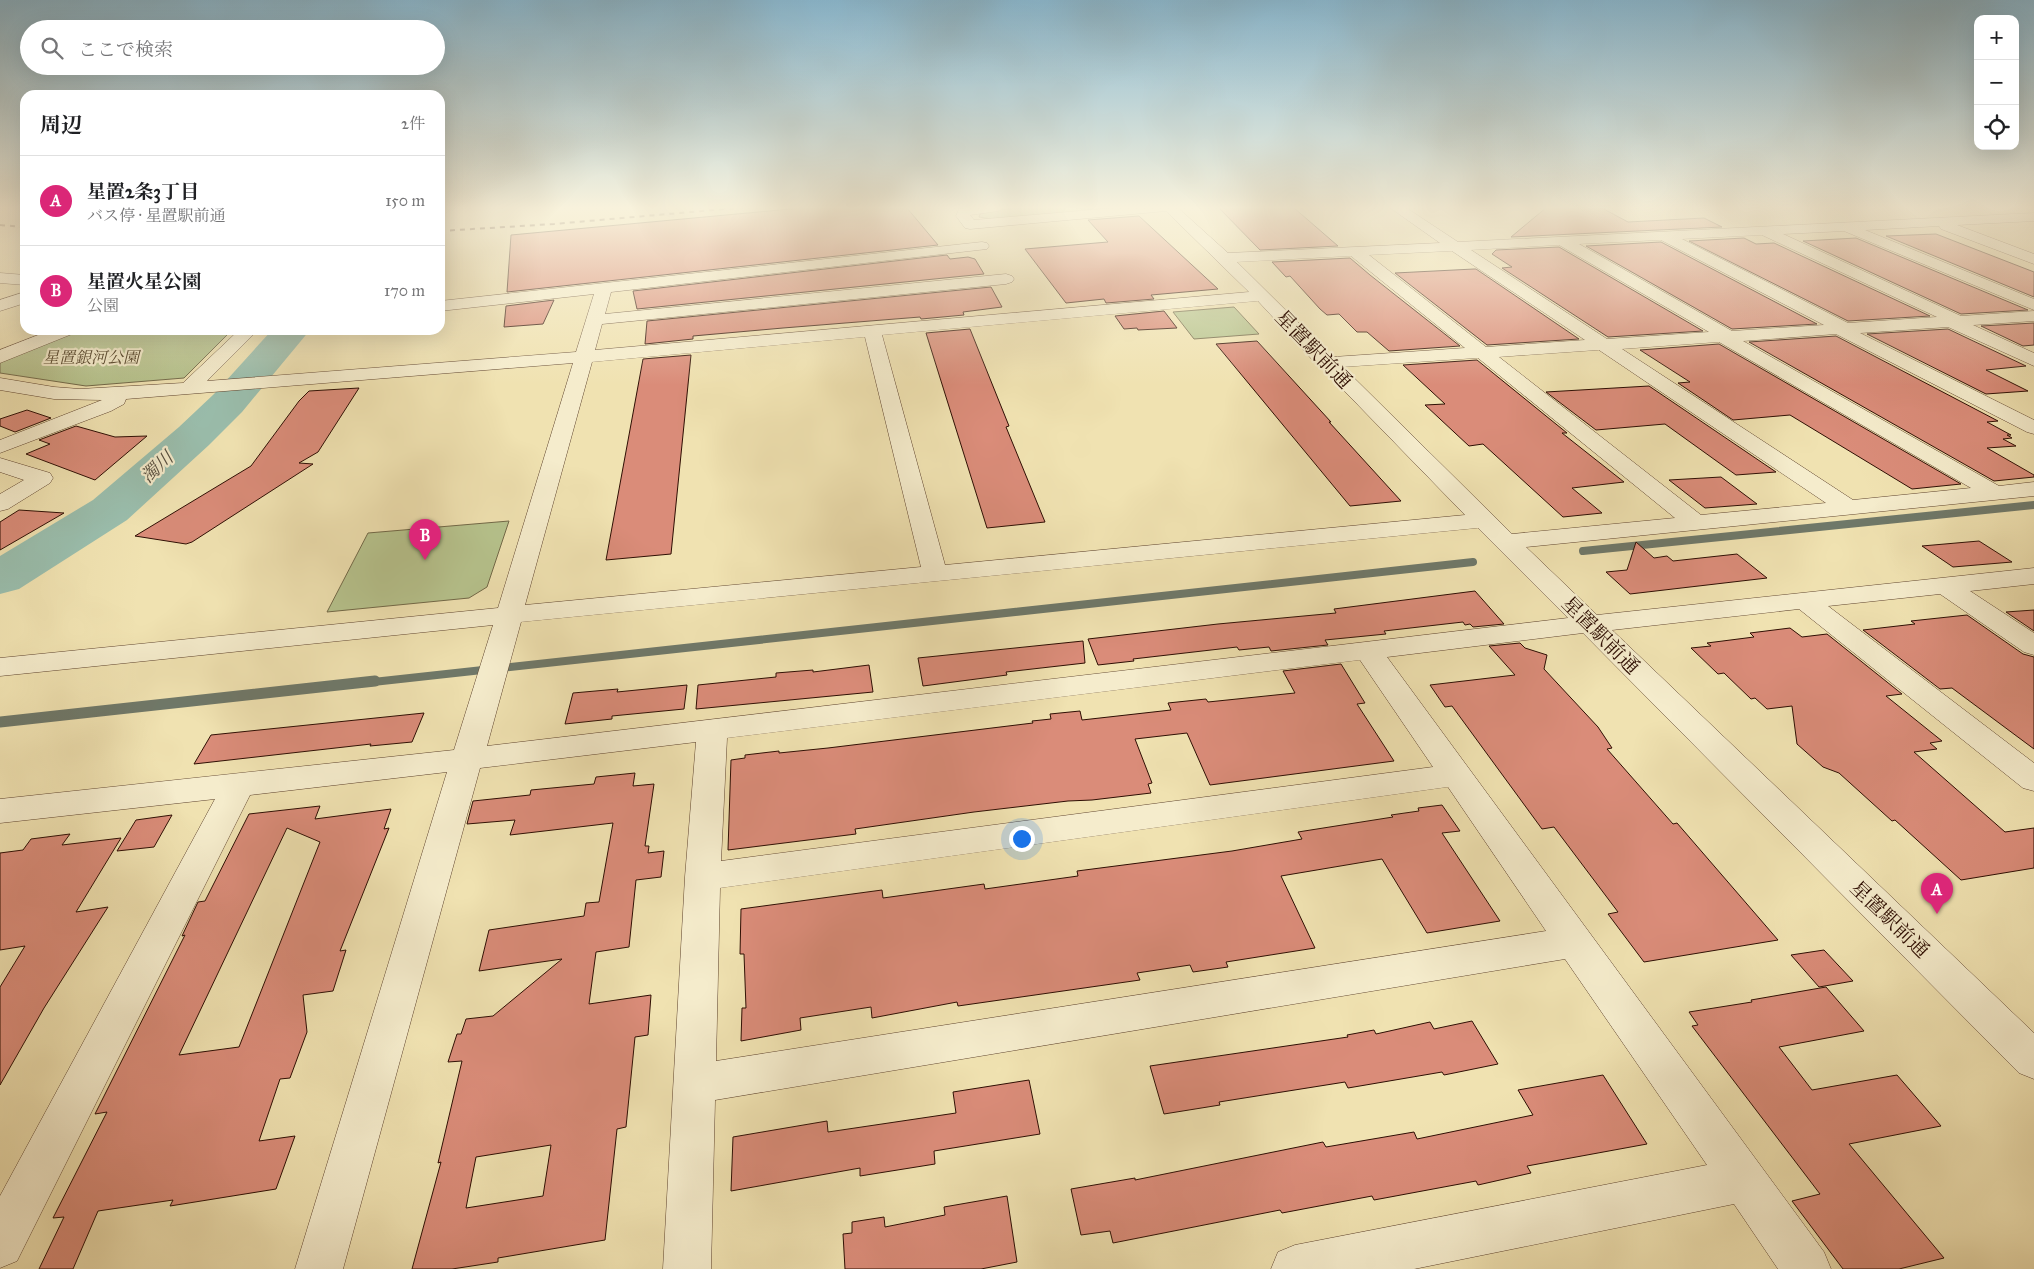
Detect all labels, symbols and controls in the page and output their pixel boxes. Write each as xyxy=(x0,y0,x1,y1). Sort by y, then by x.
map controls xyxy=(1974,15,2019,150)
button: + xyxy=(1974,15,2019,60)
search box xyxy=(20,20,445,75)
icon: search xyxy=(38,34,66,62)
text: ここで検索 xyxy=(78,38,173,61)
button: − xyxy=(1974,60,2019,105)
button: locate xyxy=(1974,105,2019,150)
text: 周辺 xyxy=(40,112,82,138)
text: 2件 xyxy=(401,114,425,133)
text: 星置2条3丁目 xyxy=(87,180,199,203)
text: A xyxy=(51,191,61,210)
text: 150 m xyxy=(385,191,425,210)
text: バス停 · 星置駅前通 xyxy=(87,206,225,225)
text: 星置火星公園 xyxy=(87,270,201,293)
text: B xyxy=(51,281,61,300)
text: 170 m xyxy=(384,281,425,300)
text: 公園 xyxy=(87,296,119,315)
street label: 星置駅前通 xyxy=(1271,305,1357,393)
park label: 星置銀河公園 xyxy=(43,348,142,367)
water label: 濁川 xyxy=(136,445,179,487)
pin: B xyxy=(409,519,441,560)
street label: 星置駅前通 xyxy=(1557,591,1645,679)
your location xyxy=(1009,826,1035,852)
pin: A xyxy=(1921,873,1953,914)
street label: 星置駅前通 xyxy=(1846,876,1934,962)

